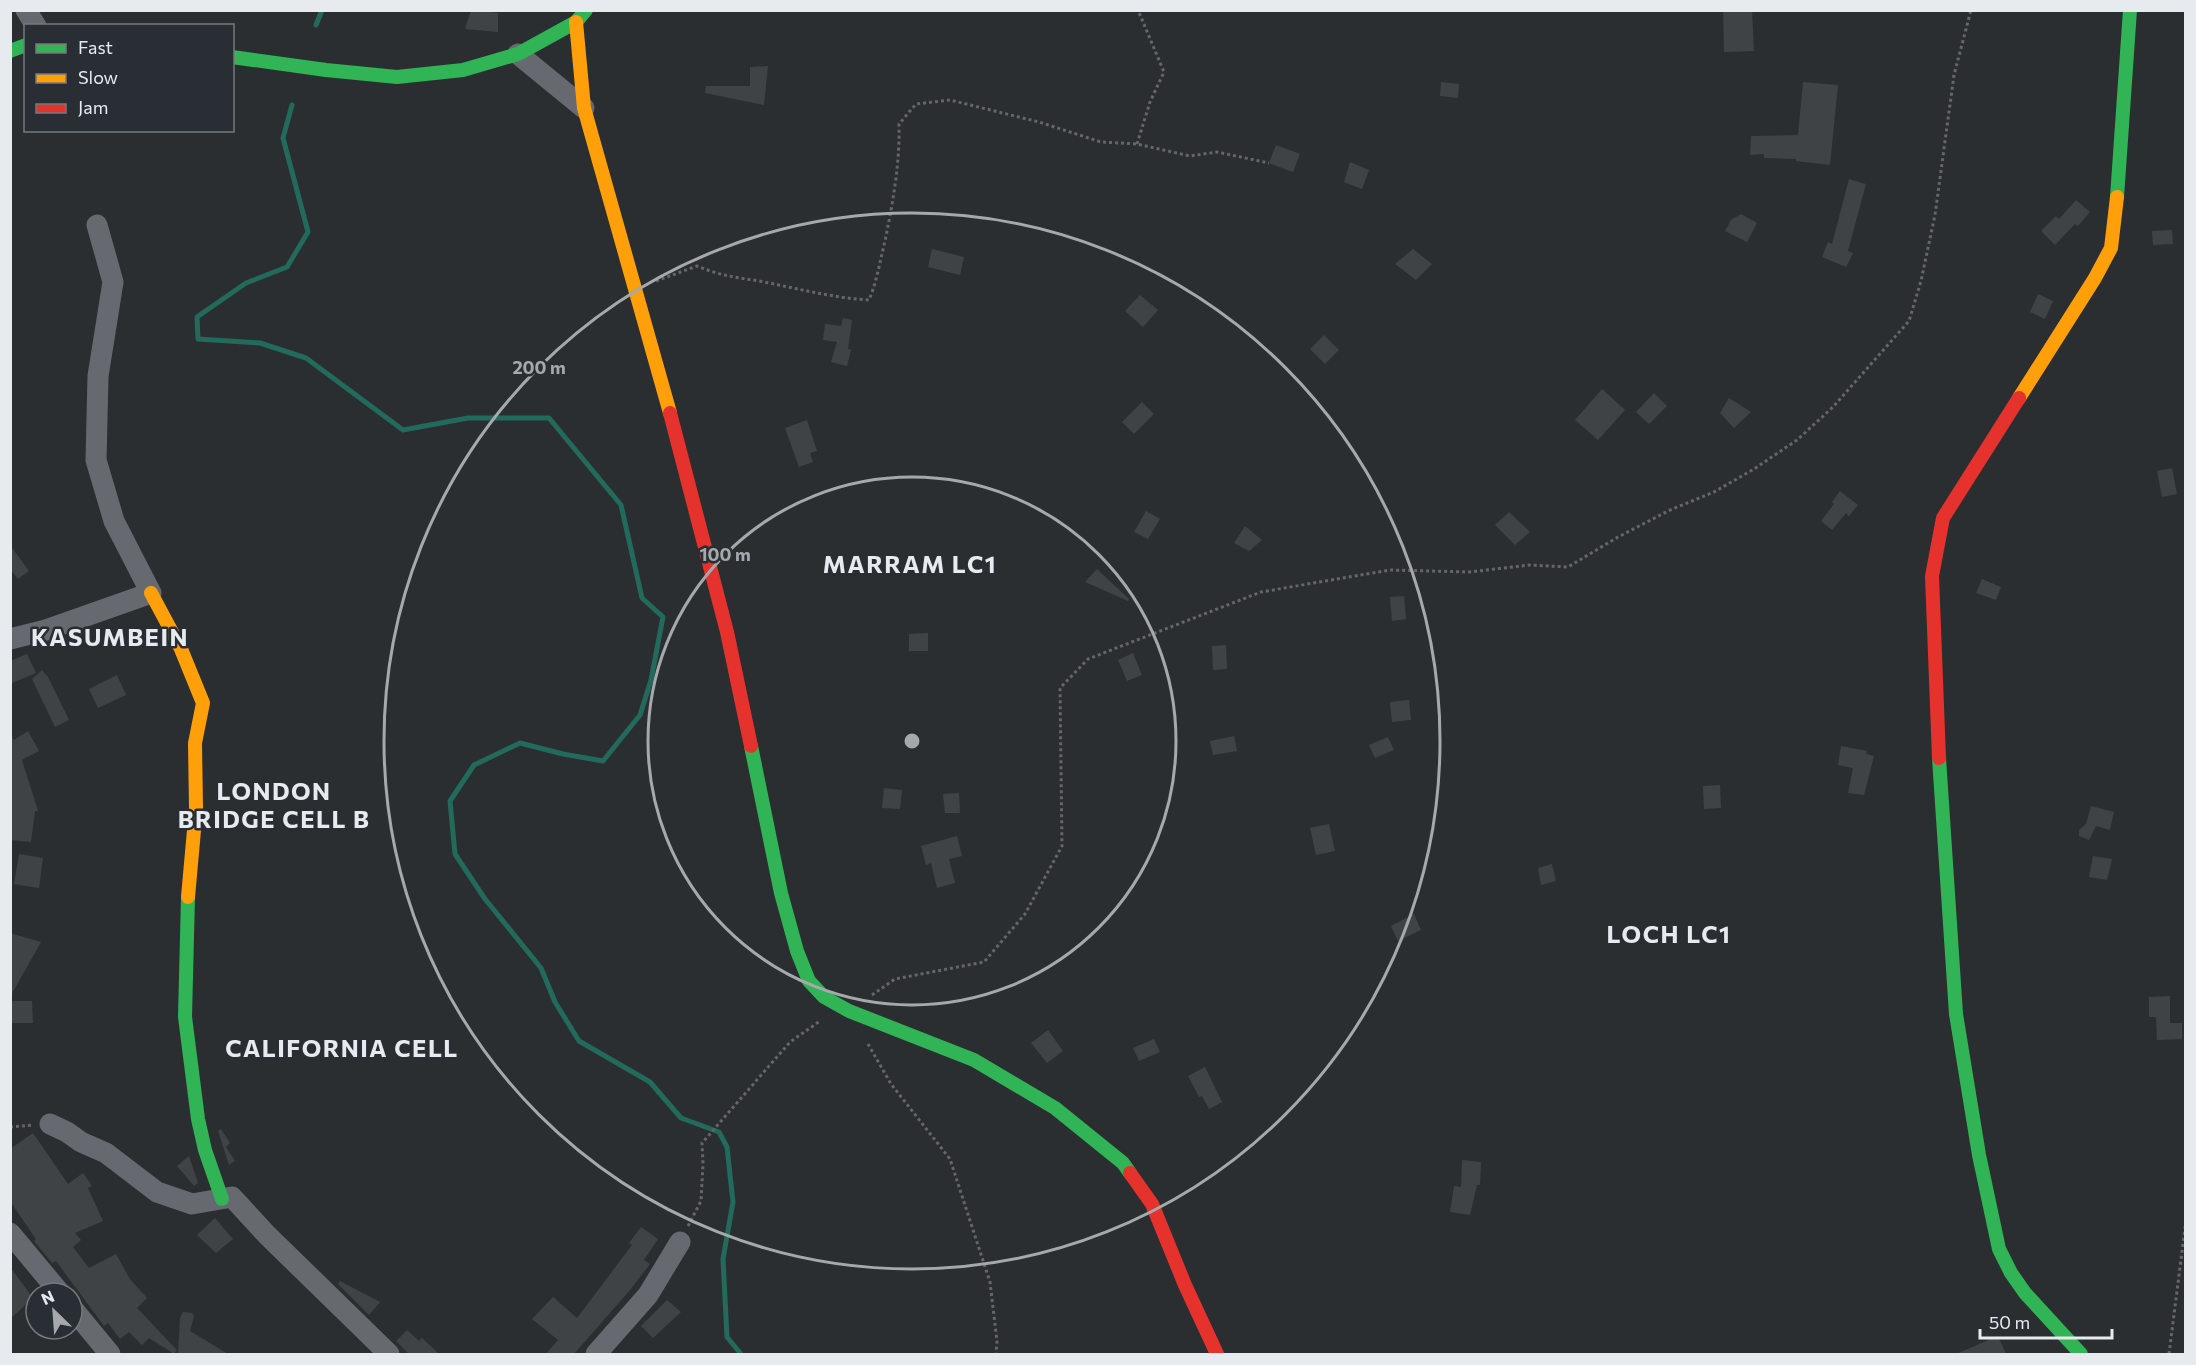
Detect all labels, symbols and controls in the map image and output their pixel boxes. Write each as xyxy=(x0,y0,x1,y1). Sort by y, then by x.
legend xyxy=(24,24,234,132)
text: Fast xyxy=(78,36,113,58)
text: Slow xyxy=(78,66,118,88)
text: Jam xyxy=(78,96,108,118)
text: 200 m xyxy=(512,356,566,378)
text: 100 m xyxy=(699,543,751,565)
district label: MARRAM LC1 xyxy=(823,549,997,578)
district label: KASUMBEIN xyxy=(31,622,189,651)
centre of rings xyxy=(902,731,922,751)
district label: LONDON BRIDGE CELL B xyxy=(178,776,370,833)
district label: LOCH LC1 xyxy=(1607,919,1731,948)
district label: CALIFORNIA CELL xyxy=(225,1033,459,1062)
north arrow xyxy=(24,1281,84,1341)
text: N xyxy=(38,1286,57,1308)
scale bar xyxy=(1980,1302,2112,1340)
text: 50 m xyxy=(1989,1311,2030,1333)

